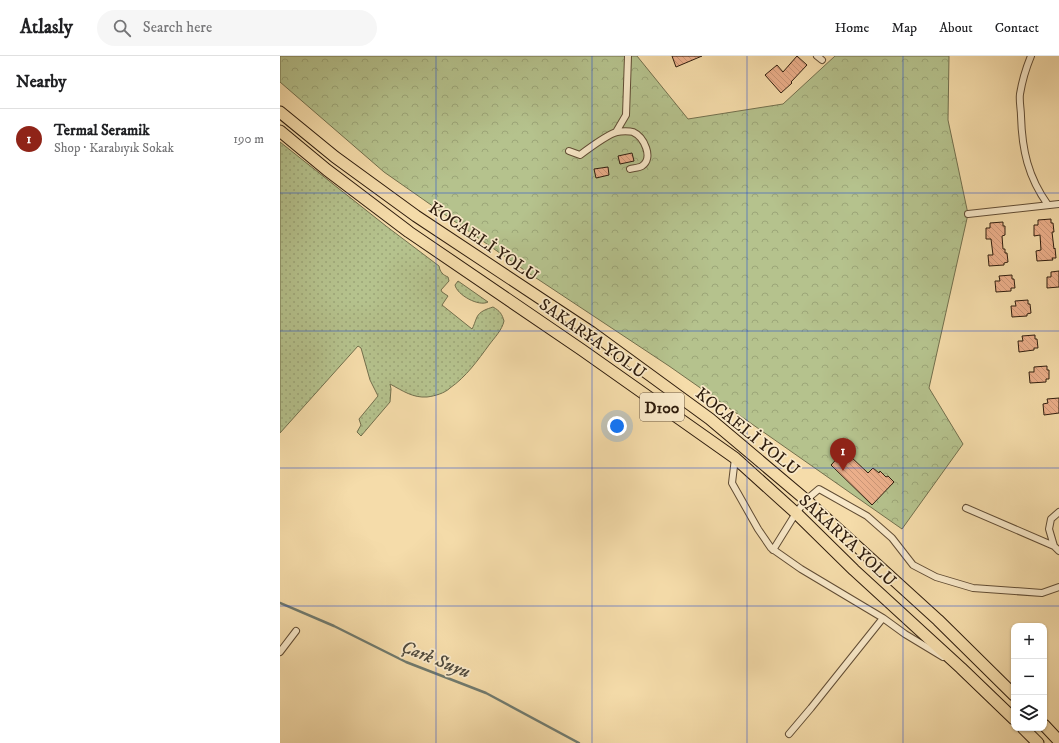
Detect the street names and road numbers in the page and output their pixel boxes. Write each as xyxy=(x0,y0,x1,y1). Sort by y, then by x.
street label: KOCAELİ YOLU xyxy=(424,196,543,287)
street label: SAKARYA YOLU xyxy=(535,294,650,384)
street label: KOCAELİ YOLU xyxy=(691,382,805,481)
road number: D100 xyxy=(640,393,684,421)
street label: SAKARYA YOLU xyxy=(794,490,901,592)

